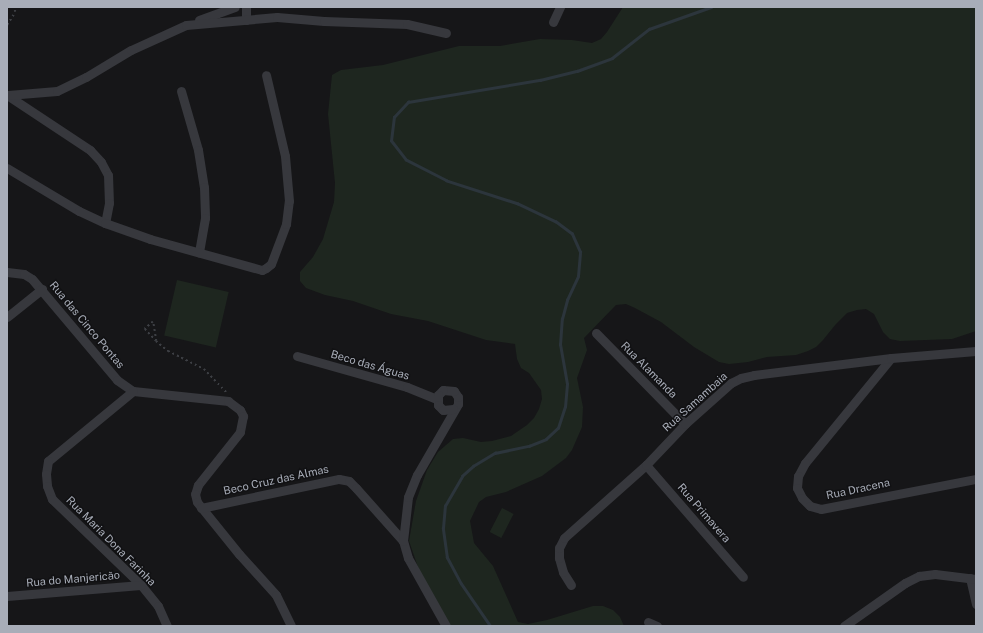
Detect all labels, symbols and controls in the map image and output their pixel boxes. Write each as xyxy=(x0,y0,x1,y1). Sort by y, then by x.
street label: Rua das Cinco Pontas xyxy=(47,279,127,371)
street label: Rua Alamanda xyxy=(618,339,680,401)
street label: Beco das Águas xyxy=(329,347,411,383)
street label: Rua Samambaia xyxy=(660,370,730,434)
street label: Beco Cruz das Almas xyxy=(222,462,330,498)
street label: Rua Dracena xyxy=(825,476,891,502)
street label: Rua Primavera xyxy=(675,481,733,545)
street label: Rua Maria Dona Farinha xyxy=(63,493,159,589)
street label: Rua do Manjericão xyxy=(25,568,121,590)

